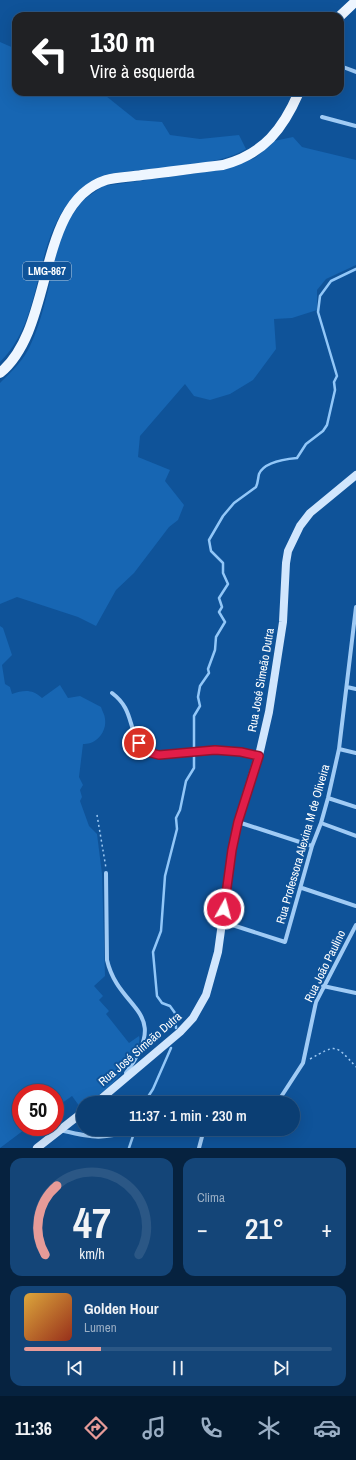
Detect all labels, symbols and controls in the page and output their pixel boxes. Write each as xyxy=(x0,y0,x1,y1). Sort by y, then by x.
text: 130 m xyxy=(90,23,155,61)
icon: left xyxy=(24,28,76,80)
text: Vire à esquerda xyxy=(90,59,195,84)
road number: LMG-867 xyxy=(23,262,71,280)
street label: Rua José Simeão Dutra xyxy=(244,626,278,733)
pin xyxy=(122,726,156,760)
icon: arrive xyxy=(128,732,150,754)
street label: Rua Professora Alexina M de Oliveira xyxy=(273,762,334,926)
position arrow xyxy=(203,888,245,930)
street label: Rua João Paulino xyxy=(301,927,349,1005)
street label: Rua José Simeão Dutra xyxy=(95,1008,185,1089)
speed limit sign: 50 xyxy=(12,1084,64,1136)
text: 11:37 · 1 min · 230 m xyxy=(129,1105,247,1126)
text: Clima xyxy=(197,1189,225,1206)
text: 47 xyxy=(73,1195,110,1251)
text: 21° xyxy=(245,1208,284,1248)
text: − xyxy=(197,1214,208,1244)
text: + xyxy=(321,1214,332,1244)
text: km/h xyxy=(79,1244,104,1263)
text: Golden Hour xyxy=(84,1298,159,1319)
text: Lumen xyxy=(84,1319,117,1336)
icon: previous xyxy=(64,1357,86,1379)
icon: pause xyxy=(167,1357,189,1379)
icon: next xyxy=(270,1357,292,1379)
icon: directions xyxy=(82,1414,110,1442)
icon: music xyxy=(140,1414,168,1442)
icon: phone xyxy=(197,1414,225,1442)
icon: climate xyxy=(255,1414,283,1442)
icon: car xyxy=(313,1414,341,1442)
text: 11:36 xyxy=(15,1416,52,1441)

